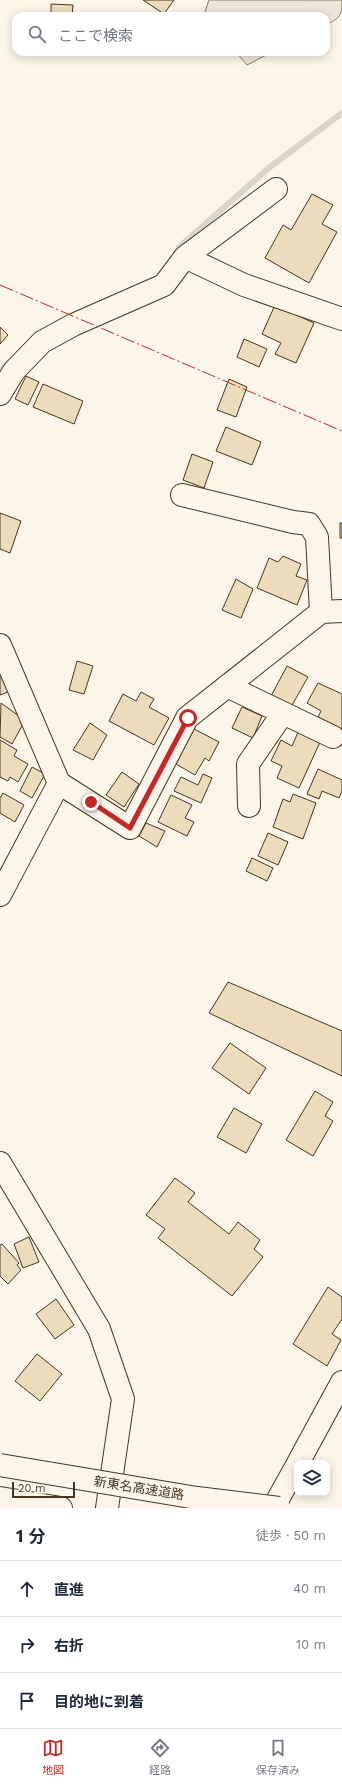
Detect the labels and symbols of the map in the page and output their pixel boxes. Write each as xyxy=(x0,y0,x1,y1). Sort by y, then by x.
route start xyxy=(179,709,197,727)
route end xyxy=(82,793,100,811)
street label: 新東名高速道路 xyxy=(93,1473,185,1503)
scale bar xyxy=(12,1480,75,1499)

